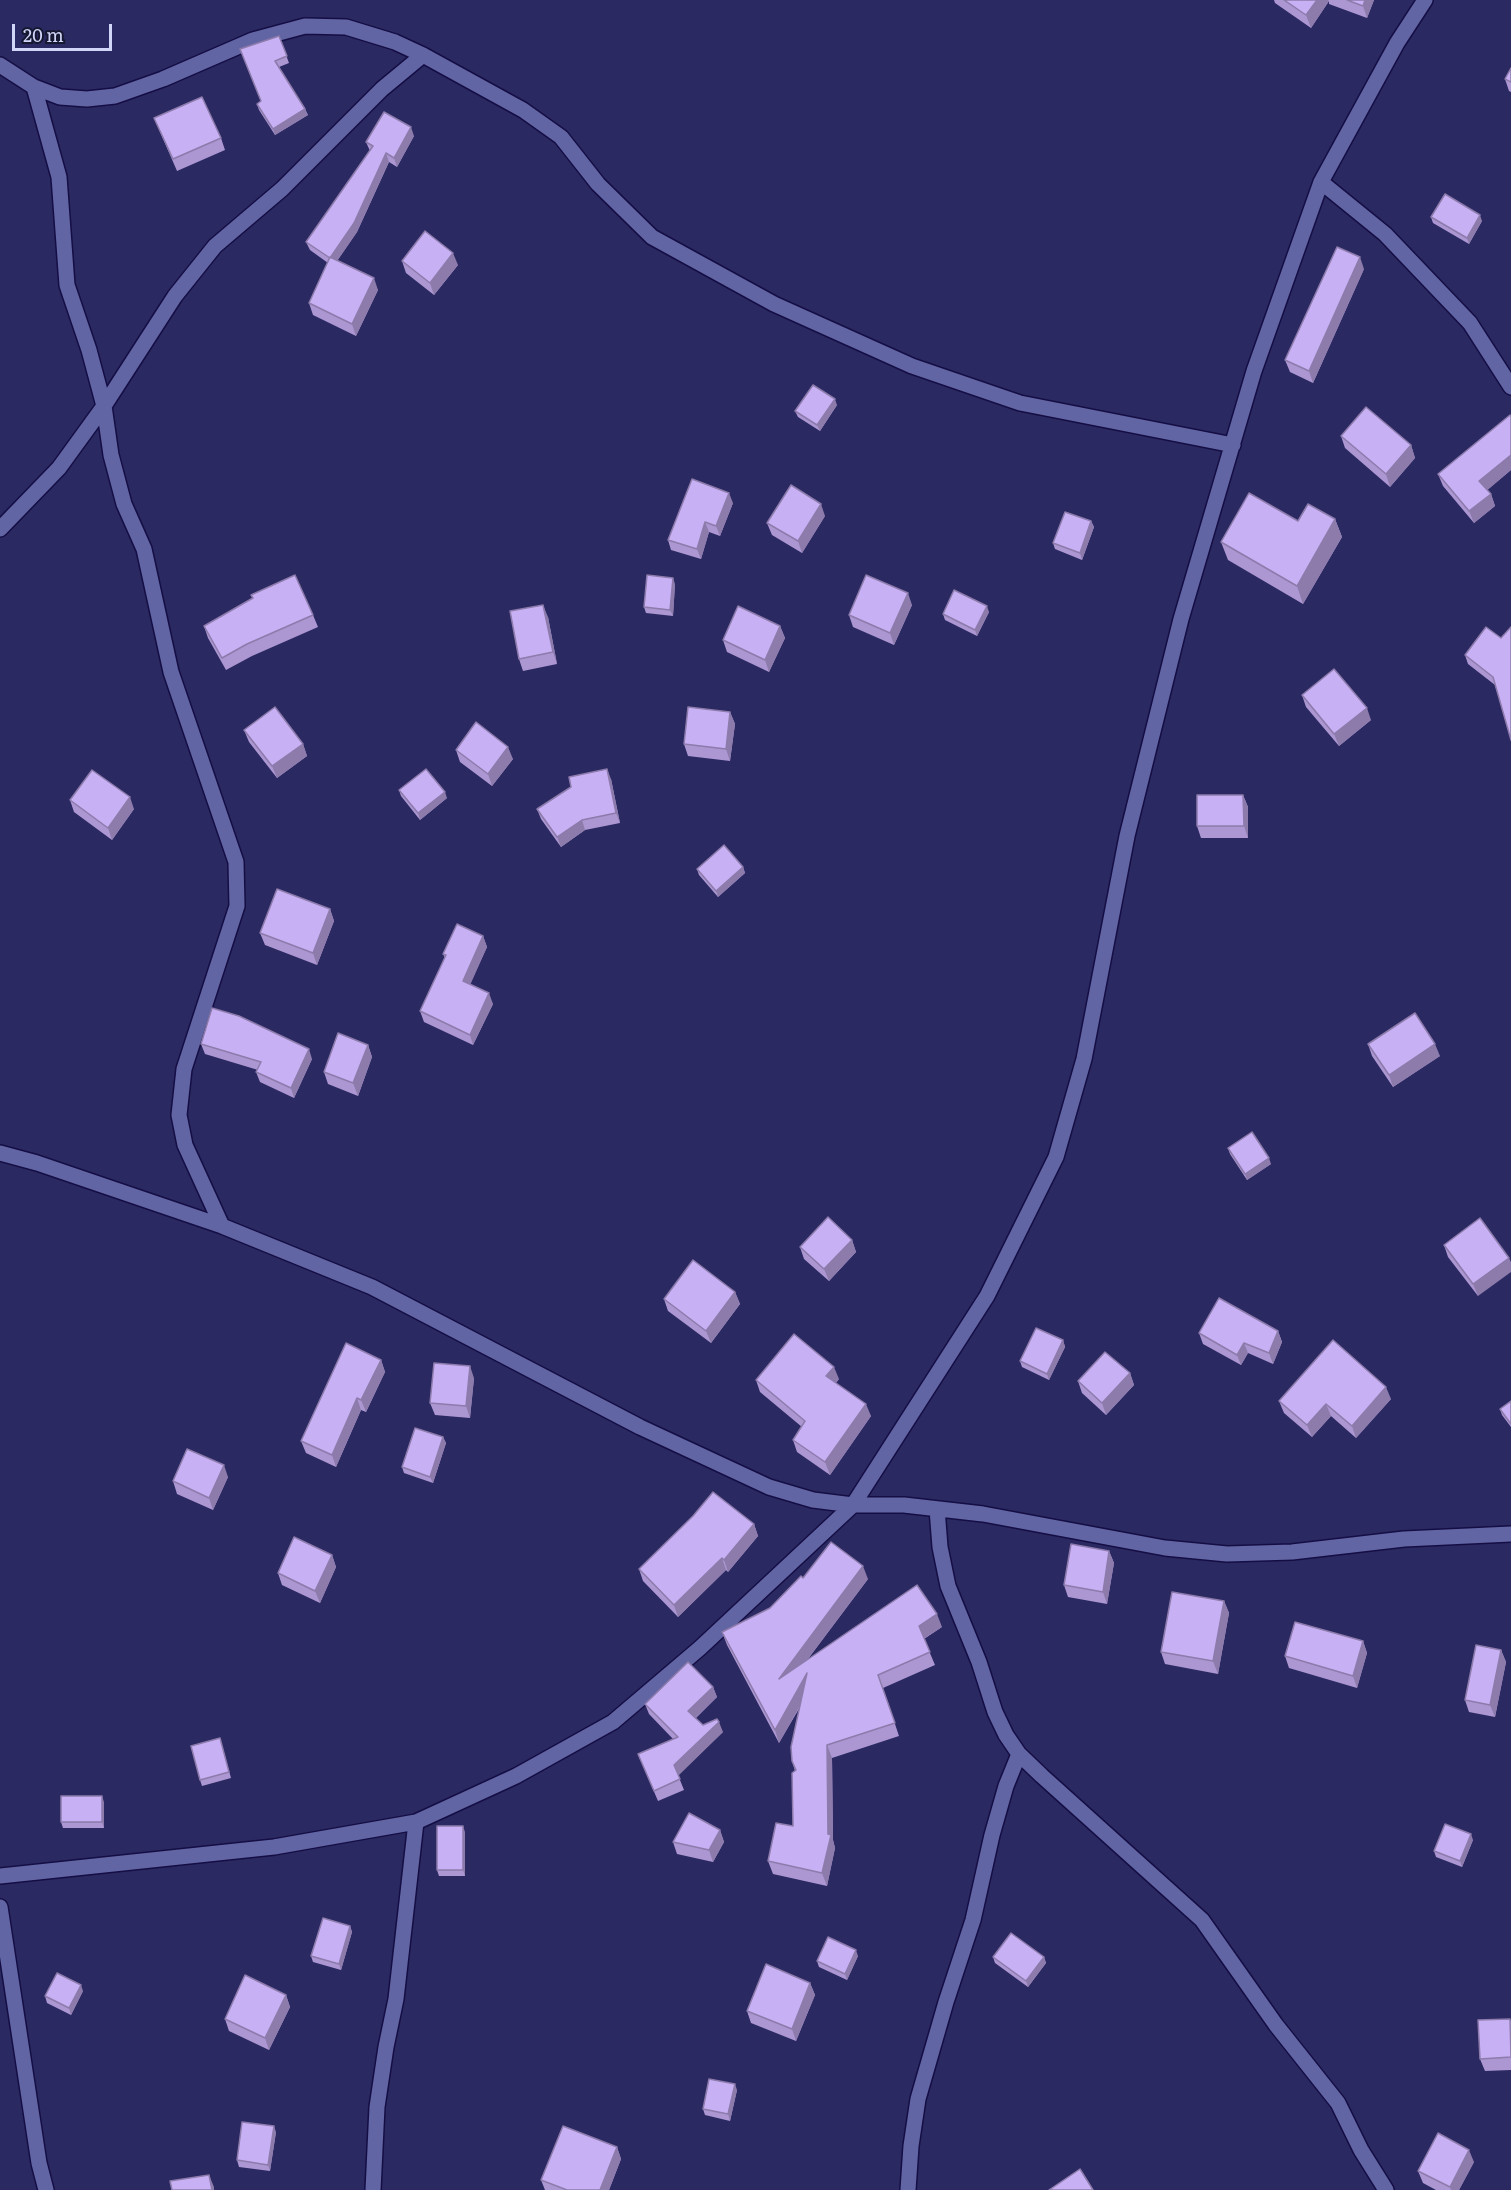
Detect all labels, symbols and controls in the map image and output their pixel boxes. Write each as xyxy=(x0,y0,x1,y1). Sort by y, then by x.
scale bar xyxy=(15,12,116,50)
text: 20 m xyxy=(23,21,64,48)

